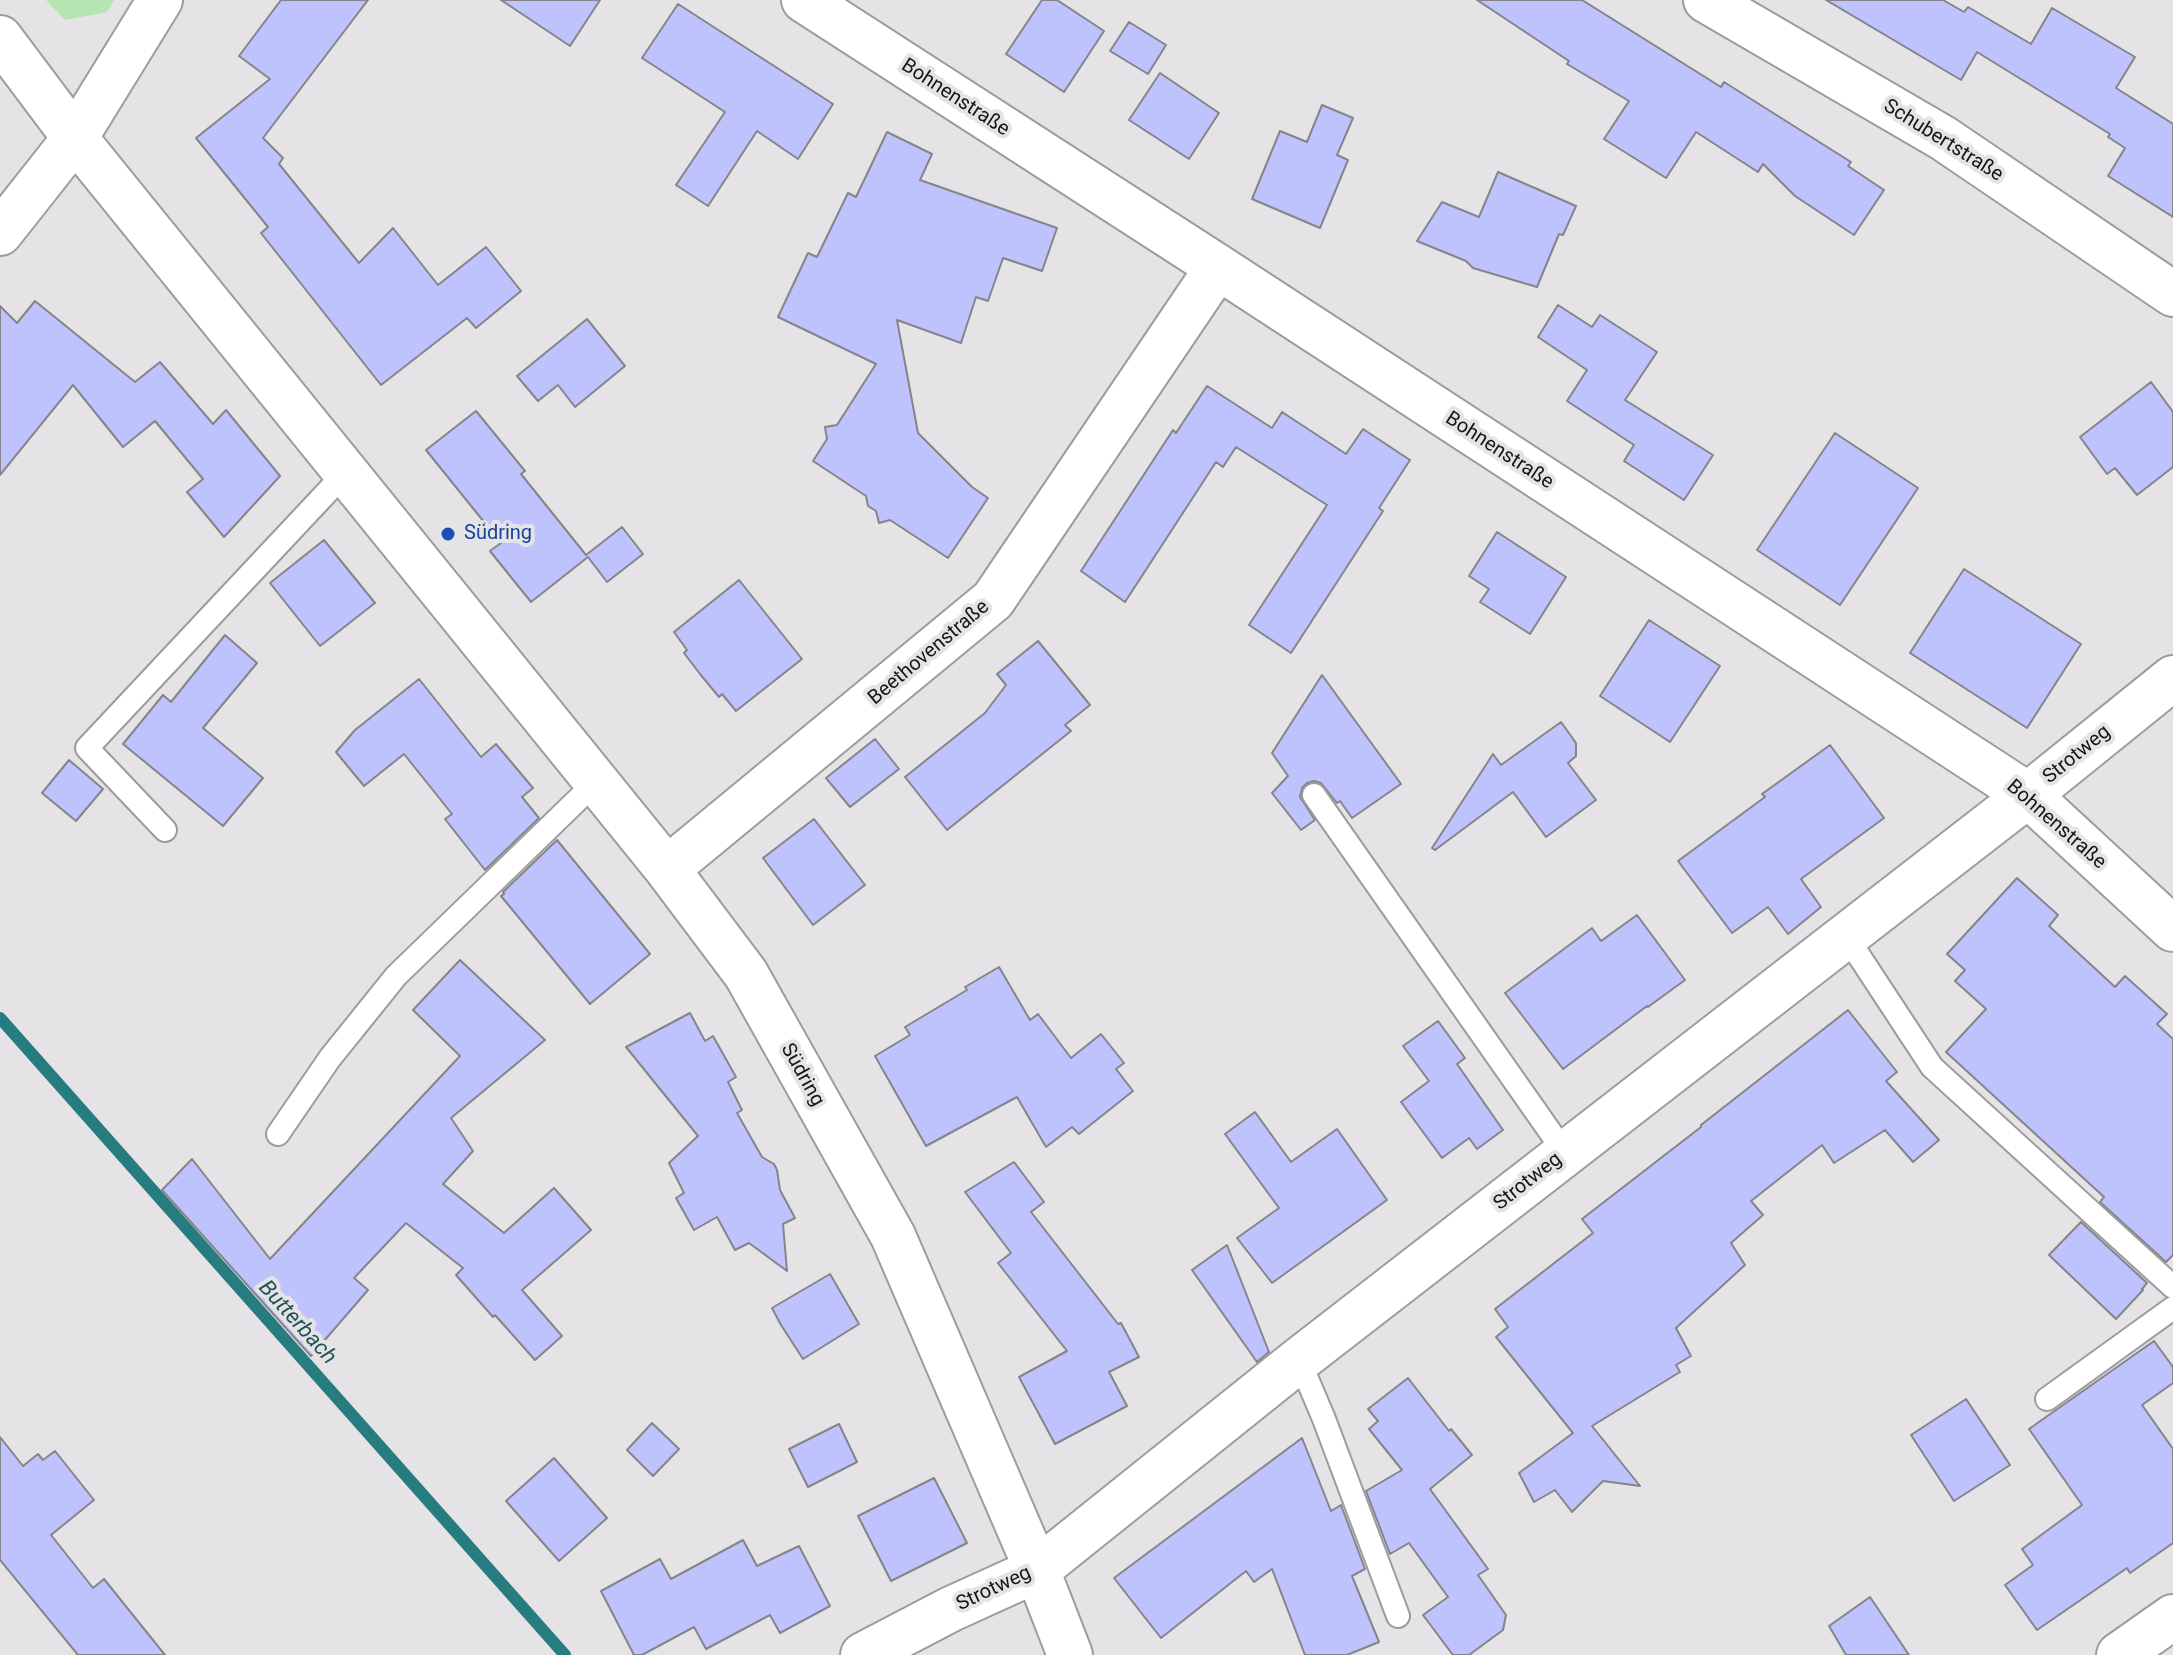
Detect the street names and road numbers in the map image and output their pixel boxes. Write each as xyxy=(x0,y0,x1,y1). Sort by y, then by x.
street label: Bohnenstraße xyxy=(896,54,1014,142)
street label: Schubertstraße xyxy=(1879,95,2007,187)
street label: Bohnenstraße xyxy=(1440,407,1558,495)
street label: Beethovenstraße xyxy=(864,595,994,711)
street label: Strotweg xyxy=(2038,721,2116,789)
street label: Bohnenstraße xyxy=(2001,775,2111,875)
street label: Südring xyxy=(775,1039,829,1111)
street label: Strotweg xyxy=(1489,1148,1567,1216)
street label: Strotweg xyxy=(953,1561,1035,1617)

